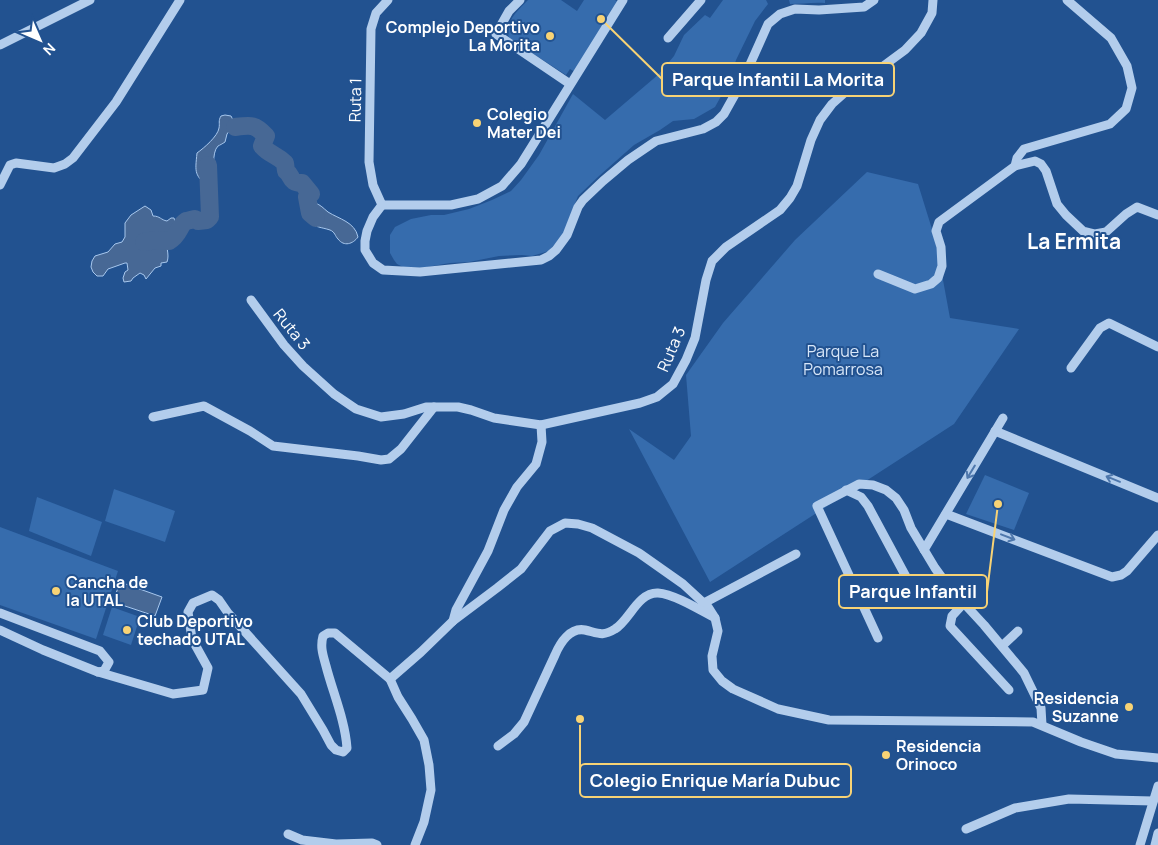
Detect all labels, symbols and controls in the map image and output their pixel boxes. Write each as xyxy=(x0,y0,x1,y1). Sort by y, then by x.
north arrow xyxy=(15,15,65,65)
place label: Complejo Deportivo La Morita xyxy=(386,16,540,56)
marker: Complejo Deportivo La Morita xyxy=(544,30,556,42)
text: N xyxy=(39,39,60,60)
callout: Parque Infantil La Morita xyxy=(662,63,894,96)
text: Parque Infantil La Morita xyxy=(672,67,884,91)
street label: Ruta 1 xyxy=(344,78,366,122)
place label: Colegio Mater Dei xyxy=(487,103,561,143)
marker: Colegio Mater Dei xyxy=(471,117,483,129)
district label: La Ermita xyxy=(1027,227,1121,255)
street label: Ruta 3 xyxy=(269,304,315,354)
street label: Ruta 3 xyxy=(652,323,690,375)
park label: Parque La Pomarrosa xyxy=(803,340,883,380)
one-way arrow xyxy=(965,465,975,479)
one-way arrow xyxy=(1106,474,1121,484)
one-way arrow xyxy=(1000,533,1015,542)
place label: Cancha de la UTAL xyxy=(66,571,148,611)
callout: Parque Infantil xyxy=(839,575,987,608)
text: Parque Infantil xyxy=(849,579,977,603)
marker: Cancha de la UTAL xyxy=(50,585,62,597)
place label: Club Deportivo techado UTAL xyxy=(137,610,253,650)
marker: Club Deportivo techado UTAL xyxy=(121,624,133,636)
place label: Residencia Suzanne xyxy=(1034,687,1119,727)
marker: Residencia Suzanne xyxy=(1123,701,1135,713)
place label: Residencia Orinoco xyxy=(896,735,981,775)
marker: Residencia Orinoco xyxy=(880,749,892,761)
callout: Colegio Enrique María Dubuc xyxy=(580,764,851,797)
text: Colegio Enrique María Dubuc xyxy=(590,768,840,792)

